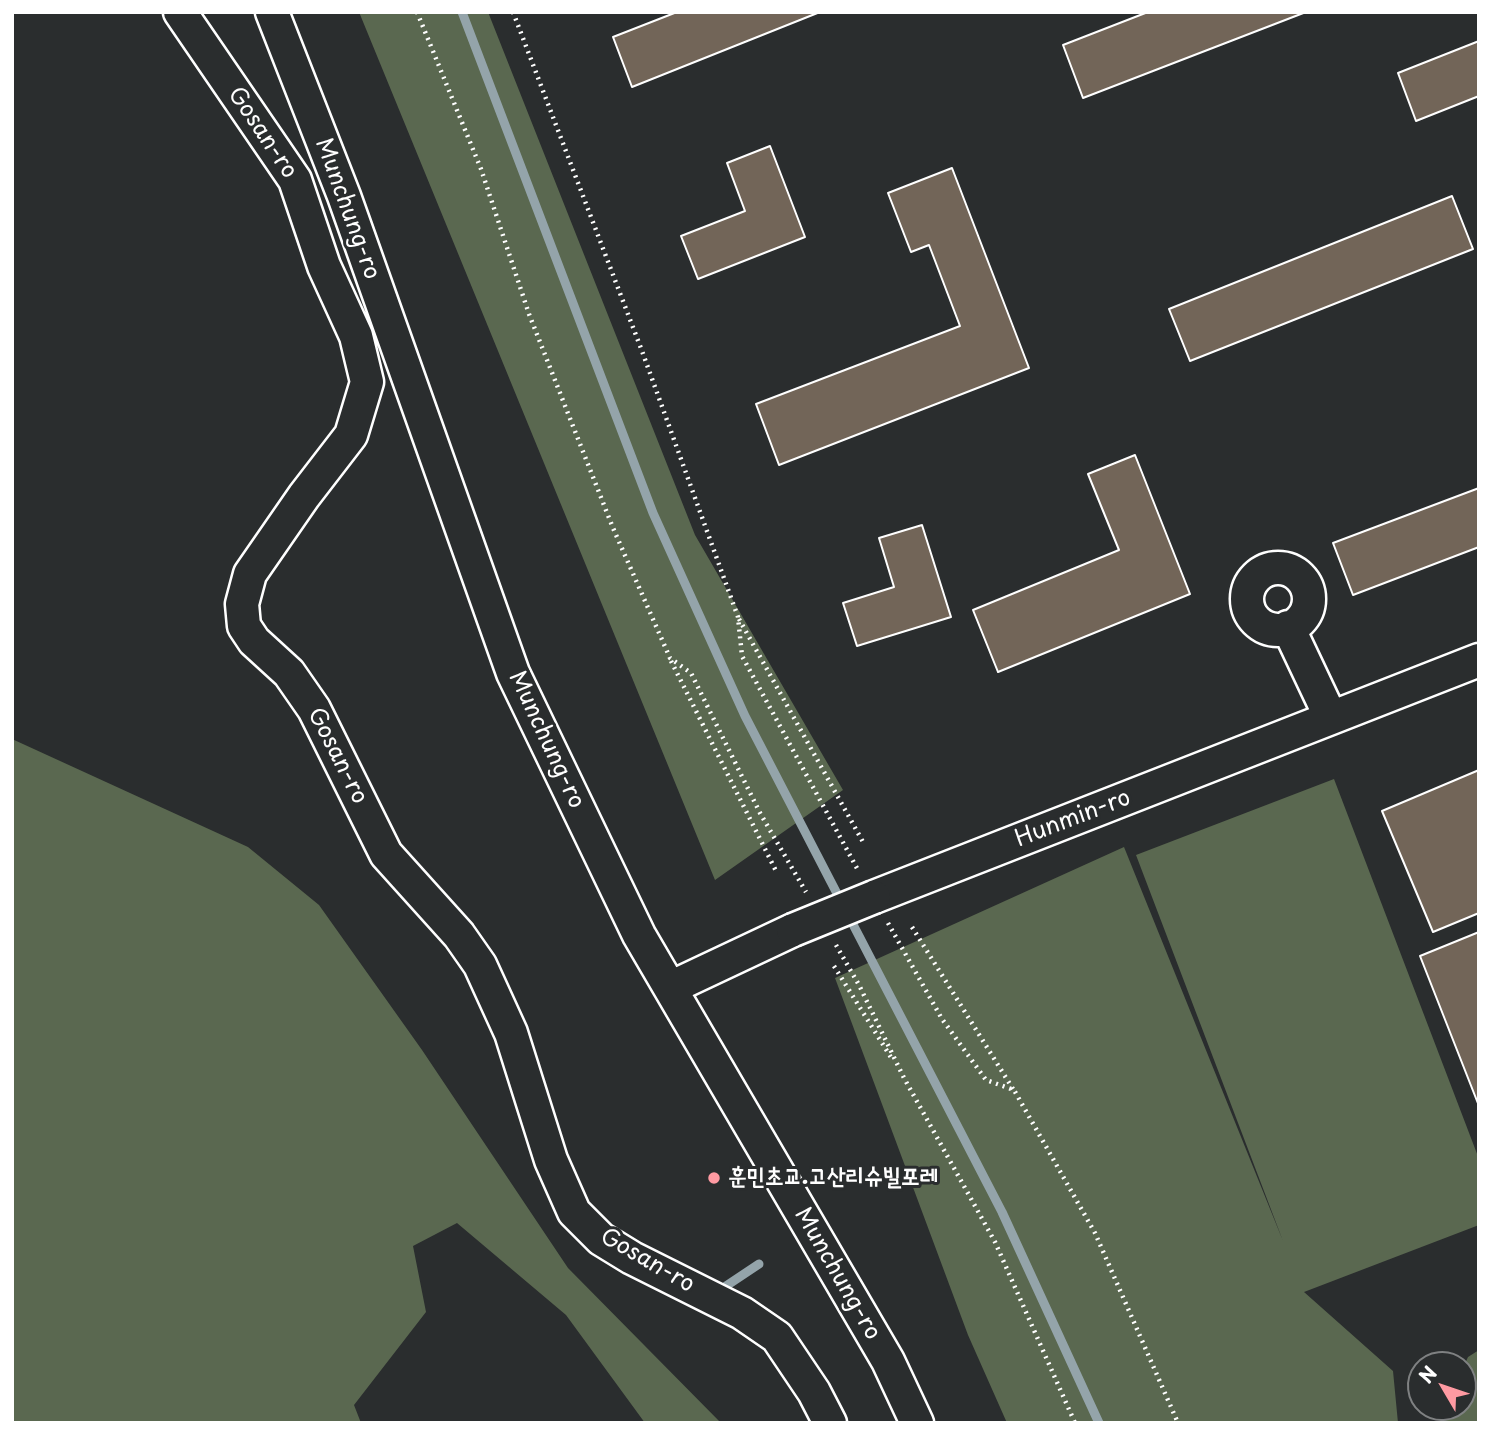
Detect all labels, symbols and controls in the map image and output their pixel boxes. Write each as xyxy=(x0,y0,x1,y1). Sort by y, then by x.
street label: Gosan-ro xyxy=(221,82,303,184)
street label: Munchung-ro xyxy=(309,135,385,283)
street label: Munchung-ro xyxy=(502,667,590,813)
street label: Gosan-ro xyxy=(301,703,373,809)
street label: Hunmin-ro xyxy=(1011,784,1135,854)
place label: 훈민초교.고산리슈빌포레 xyxy=(728,1164,938,1192)
marker: 훈민초교.고산리슈빌포레 xyxy=(706,1170,722,1186)
street label: Munchung-ro xyxy=(788,1203,886,1345)
street label: Gosan-ro xyxy=(595,1223,699,1299)
north arrow xyxy=(1407,1351,1477,1421)
text: N xyxy=(1412,1359,1443,1389)

